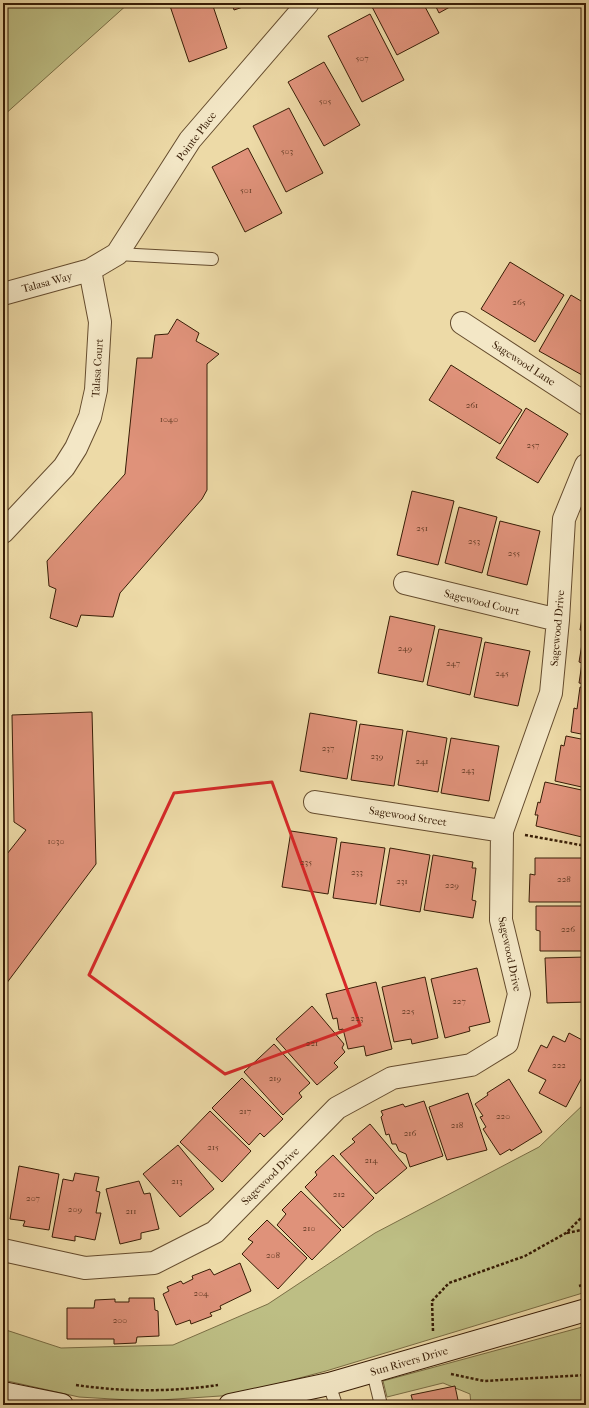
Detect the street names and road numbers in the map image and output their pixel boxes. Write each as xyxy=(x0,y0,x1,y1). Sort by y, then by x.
street label: Pointe Place xyxy=(174,109,219,163)
street label: Talasa Way xyxy=(20,269,75,295)
street label: Talasa Court xyxy=(89,338,106,398)
street label: Sagewood Lane xyxy=(490,338,558,389)
street label: Sagewood Court xyxy=(443,587,521,618)
street label: Sagewood Drive xyxy=(548,589,567,667)
street label: Sagewood Street xyxy=(368,804,448,829)
street label: Sagewood Drive xyxy=(495,915,524,993)
street label: Sagewood Drive xyxy=(239,1144,302,1208)
street label: Sun Rivers Drive xyxy=(369,1344,450,1379)

